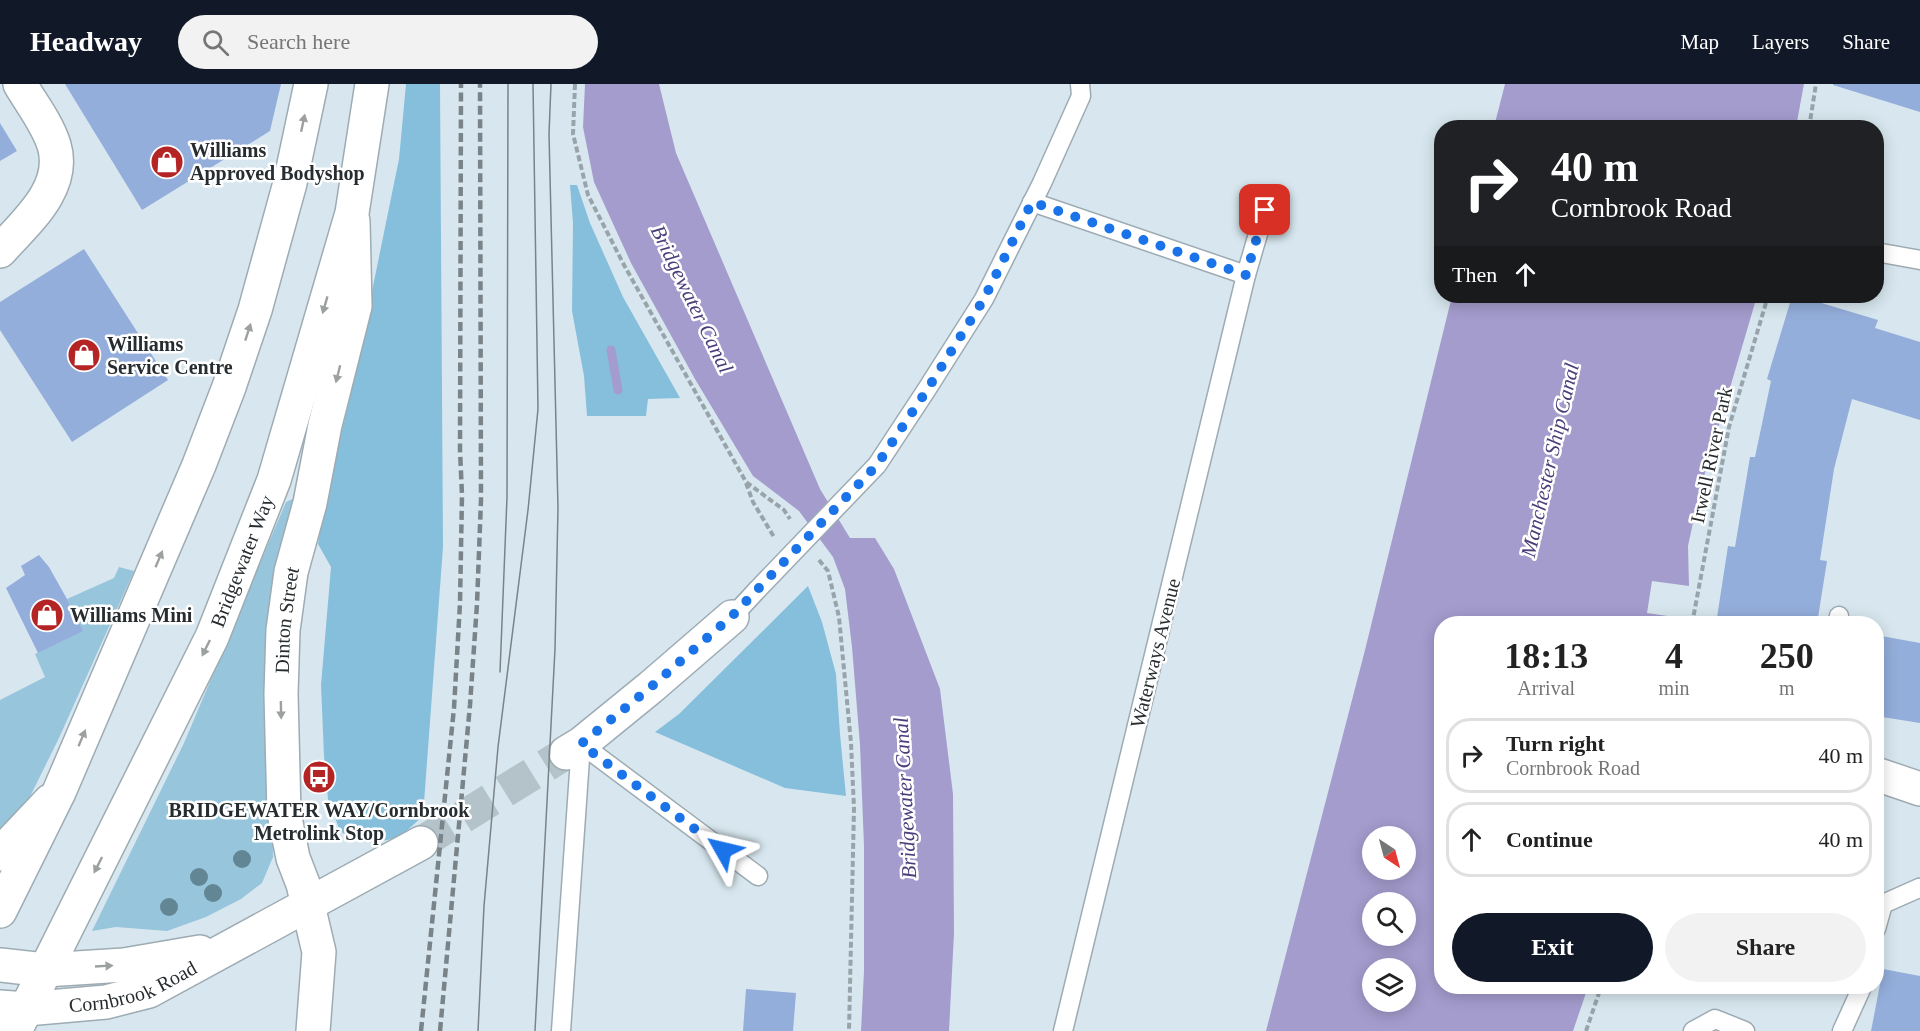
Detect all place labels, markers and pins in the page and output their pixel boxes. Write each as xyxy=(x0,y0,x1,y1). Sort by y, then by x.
place label: Williams Approved Bodyshop xyxy=(190,139,365,185)
shop icon: Williams Approved Bodyshop xyxy=(149,144,185,180)
pin xyxy=(1239,184,1290,235)
place label: Williams Service Centre xyxy=(107,333,233,378)
shop icon: Williams Service Centre xyxy=(66,337,102,373)
shop icon: Williams Mini xyxy=(29,597,65,633)
place label: Williams Mini xyxy=(70,604,193,626)
bus stop icon: BRIDGEWATER WAY/Cornbrook Metrolink Stop xyxy=(301,759,337,795)
place label: BRIDGEWATER WAY/Cornbrook Metrolink Stop xyxy=(168,799,470,845)

